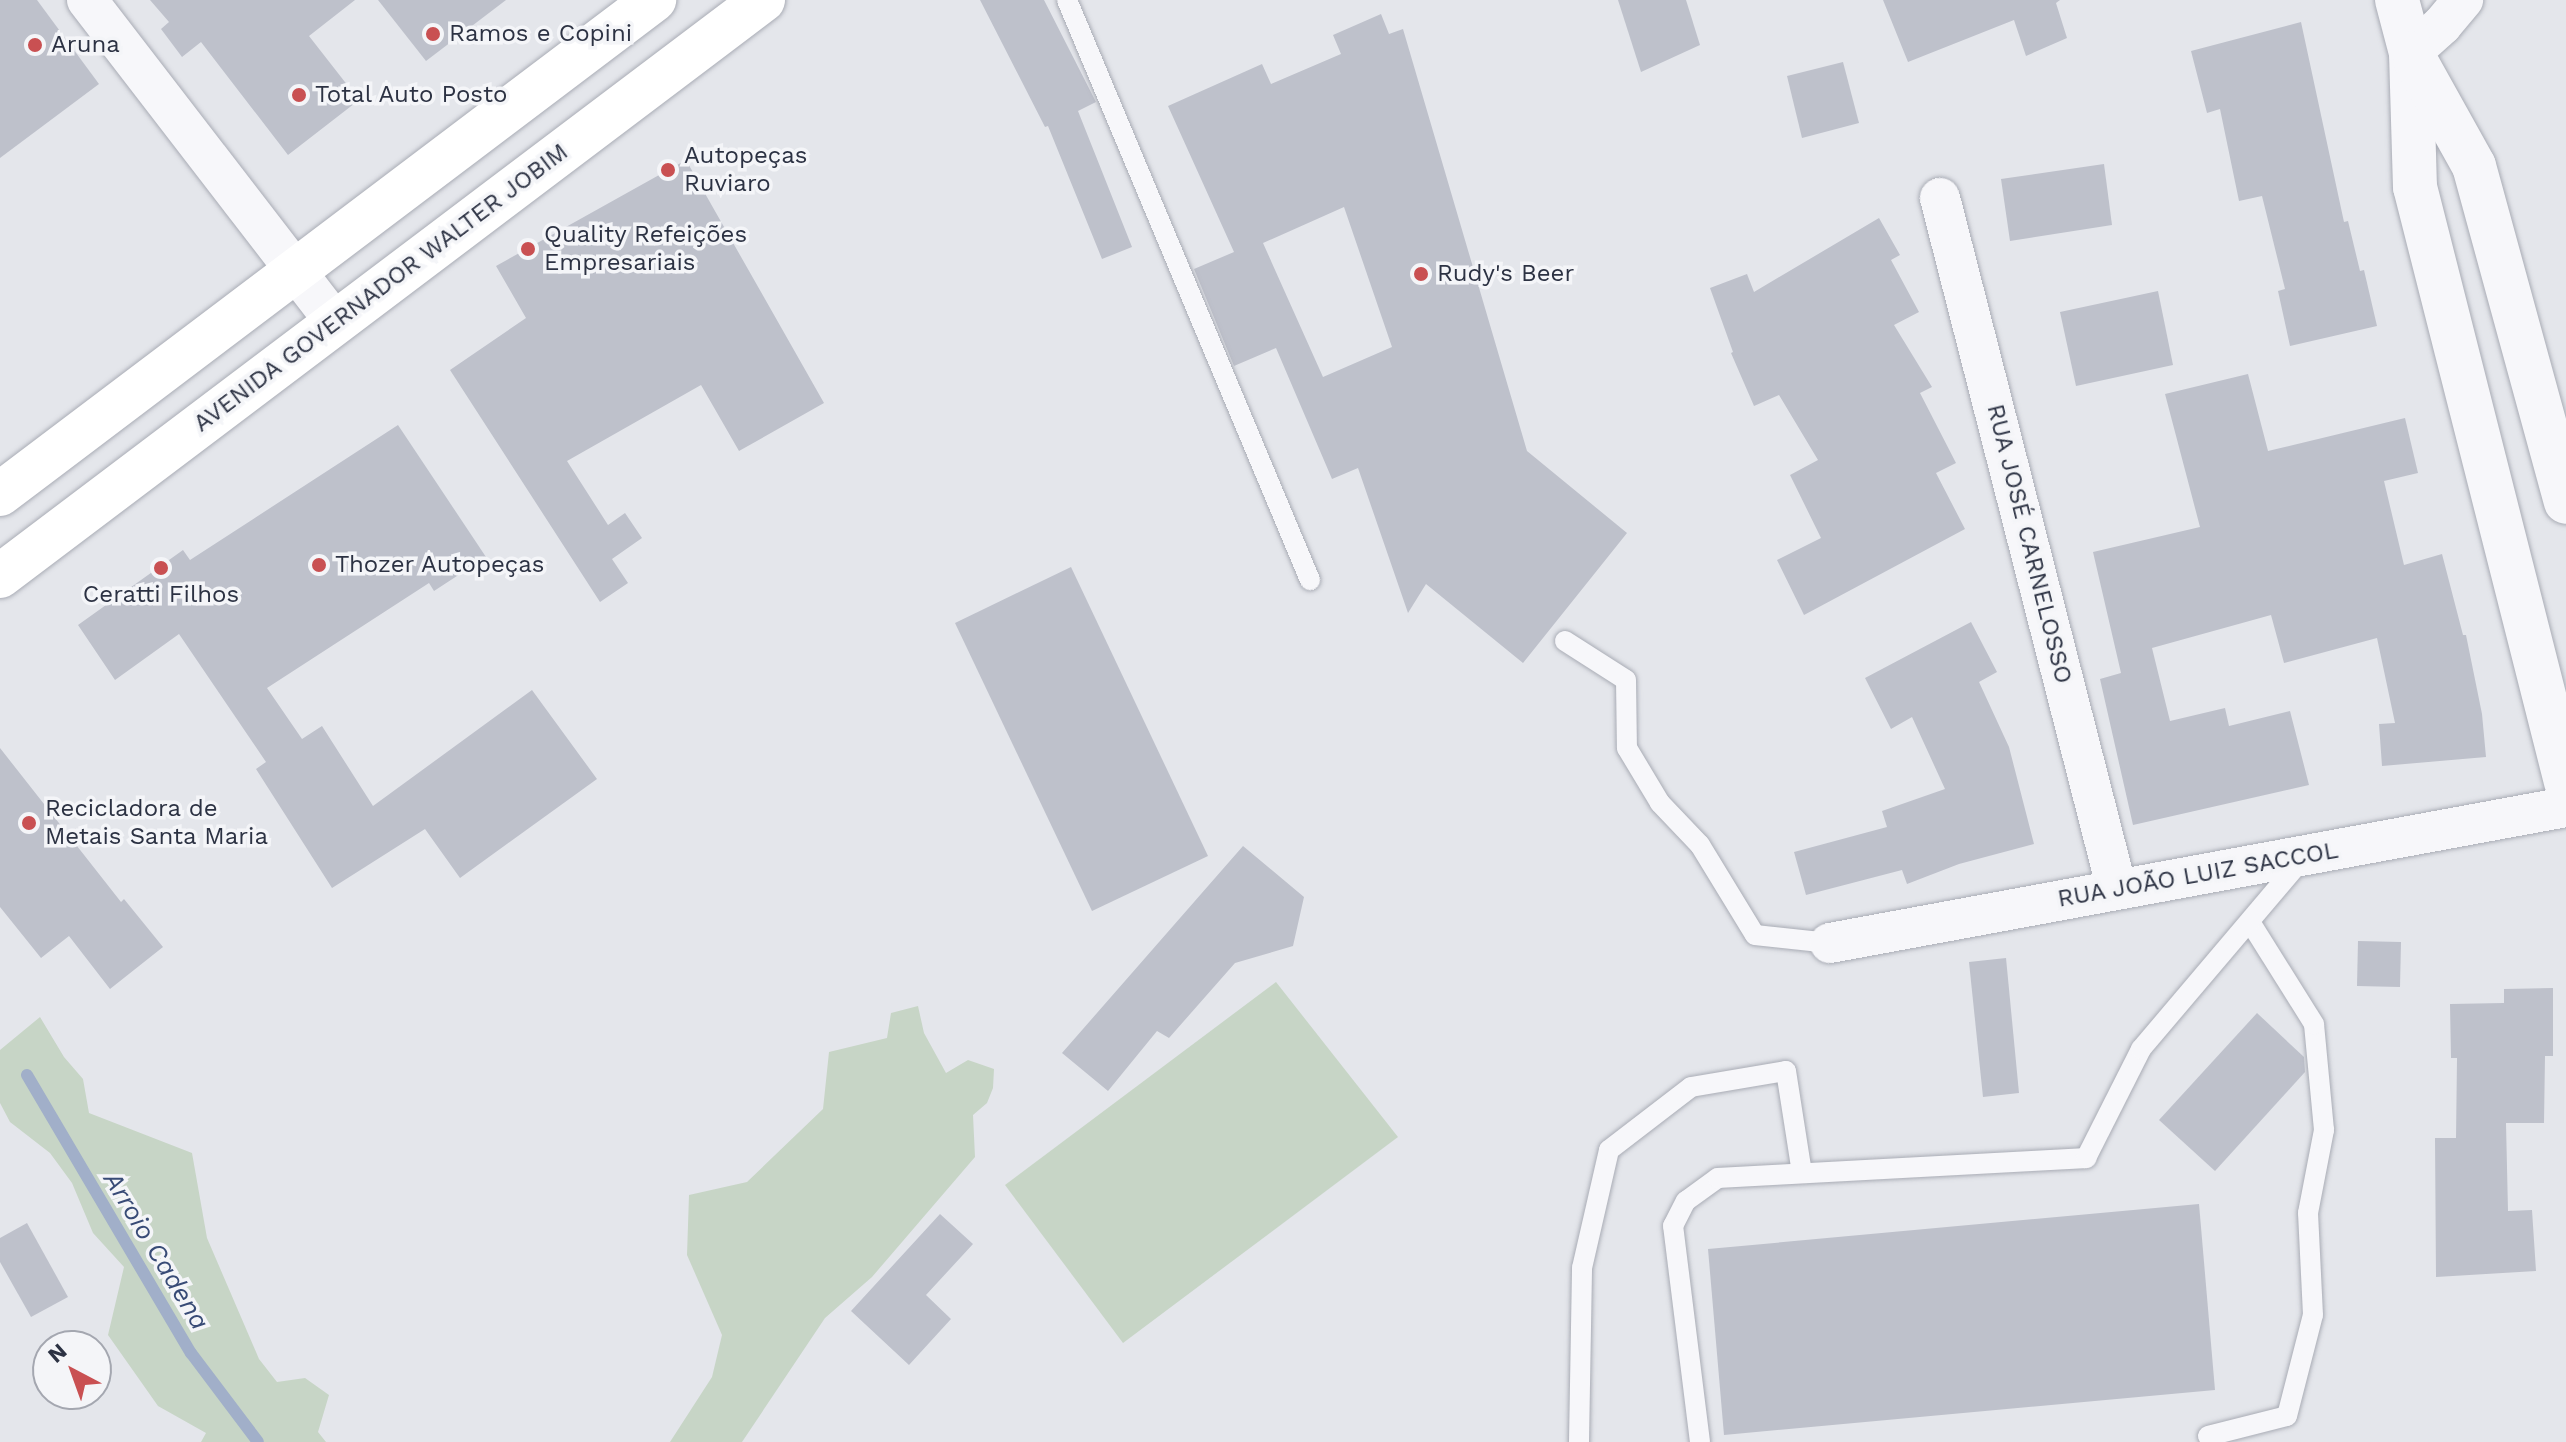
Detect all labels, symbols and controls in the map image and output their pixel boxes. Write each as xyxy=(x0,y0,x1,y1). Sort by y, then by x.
place label: Ramos e Copini xyxy=(449,20,632,48)
marker: Ramos e Copini xyxy=(424,25,442,43)
place label: Aruna xyxy=(51,31,120,59)
marker: Aruna xyxy=(26,36,44,54)
place label: Total Auto Posto xyxy=(315,81,509,109)
marker: Total Auto Posto xyxy=(290,86,308,104)
street label: AVENIDA GOVERNADOR WALTER JOBIM xyxy=(187,137,575,439)
place label: Autopeças Ruviaro xyxy=(684,142,807,198)
marker: Autopeças Ruviaro xyxy=(659,161,677,179)
place label: Quality Refeições Empresariais xyxy=(544,221,748,277)
marker: Quality Refeições Empresariais xyxy=(519,240,537,258)
place label: Rudy's Beer xyxy=(1437,260,1574,288)
marker: Rudy's Beer xyxy=(1412,265,1430,283)
street label: RUA JOSÉ CARNELOSSO xyxy=(1980,401,2078,687)
place label: Thozer Autopeças xyxy=(335,551,546,579)
marker: Thozer Autopeças xyxy=(310,556,328,574)
marker: Ceratti Filhos xyxy=(152,559,170,577)
place label: Ceratti Filhos xyxy=(83,581,239,609)
place label: Recicladora de Metais Santa Maria xyxy=(45,795,269,851)
marker: Recicladora de Metais Santa Maria xyxy=(20,814,38,832)
street label: RUA JOÃO LUIZ SACCOL xyxy=(2055,836,2341,914)
water label: Arroio Cadena xyxy=(97,1166,215,1336)
north arrow xyxy=(32,1330,112,1410)
text: N xyxy=(43,1338,72,1368)

